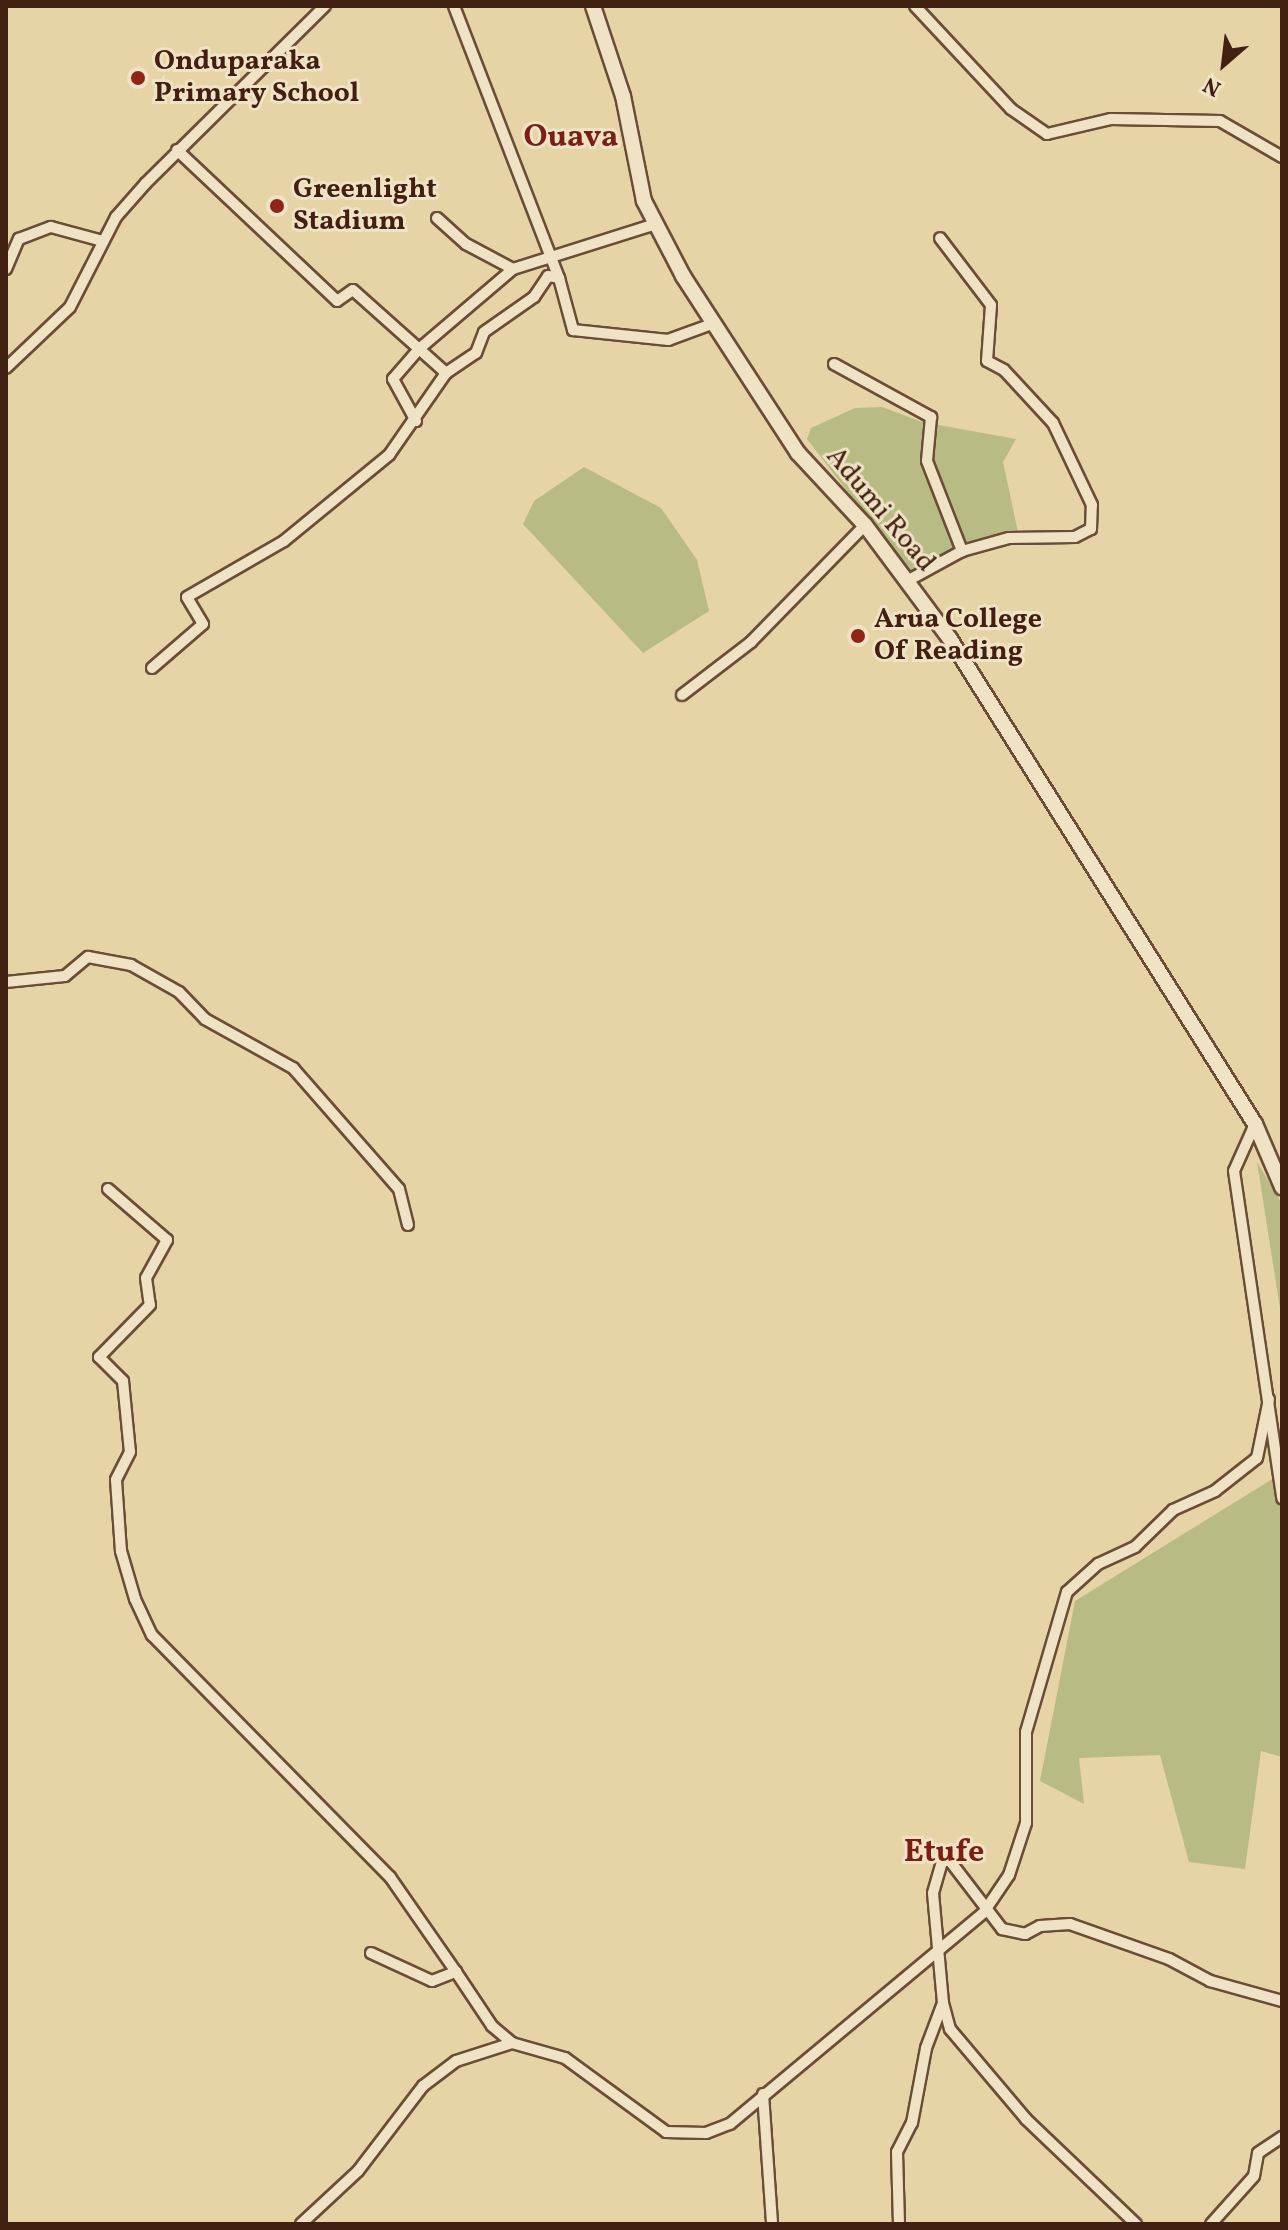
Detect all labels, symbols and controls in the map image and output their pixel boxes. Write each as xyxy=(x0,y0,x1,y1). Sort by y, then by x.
north arrow xyxy=(1184,24,1264,104)
place label: Onduparaka Primary School xyxy=(154,45,360,111)
text: N xyxy=(1198,68,1227,103)
marker: Onduparaka Primary School xyxy=(129,69,147,87)
district label: Ouava xyxy=(524,119,618,157)
place label: Greenlight Stadium xyxy=(293,173,437,239)
marker: Greenlight Stadium xyxy=(268,197,286,215)
street label: Adumi Road xyxy=(818,441,942,579)
place label: Arua College Of Reading xyxy=(874,603,1042,669)
marker: Arua College Of Reading xyxy=(849,627,867,645)
district label: Etufe xyxy=(904,1834,984,1872)

